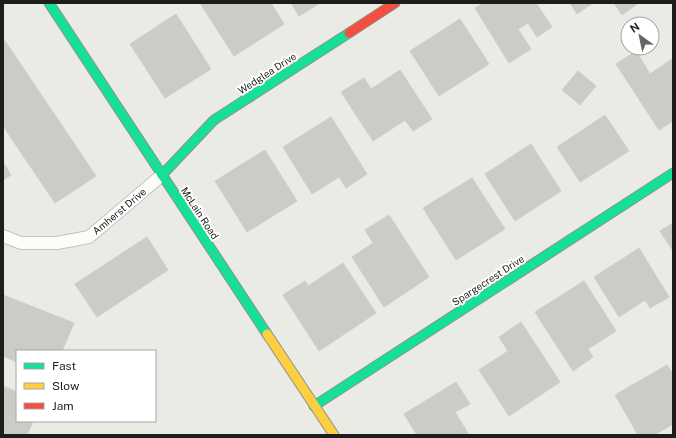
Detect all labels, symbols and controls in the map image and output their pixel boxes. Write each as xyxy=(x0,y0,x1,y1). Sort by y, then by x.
north arrow xyxy=(620,16,660,56)
text: N xyxy=(628,20,641,35)
street label: Wedglea Drive xyxy=(236,49,299,96)
street label: Amherst Drive xyxy=(90,185,148,237)
street label: McLain Road xyxy=(179,185,221,241)
street label: Spargecrest Drive xyxy=(450,252,527,308)
legend xyxy=(16,350,156,422)
text: Fast xyxy=(52,359,77,373)
text: Slow xyxy=(52,379,80,393)
text: Jam xyxy=(52,399,74,413)

